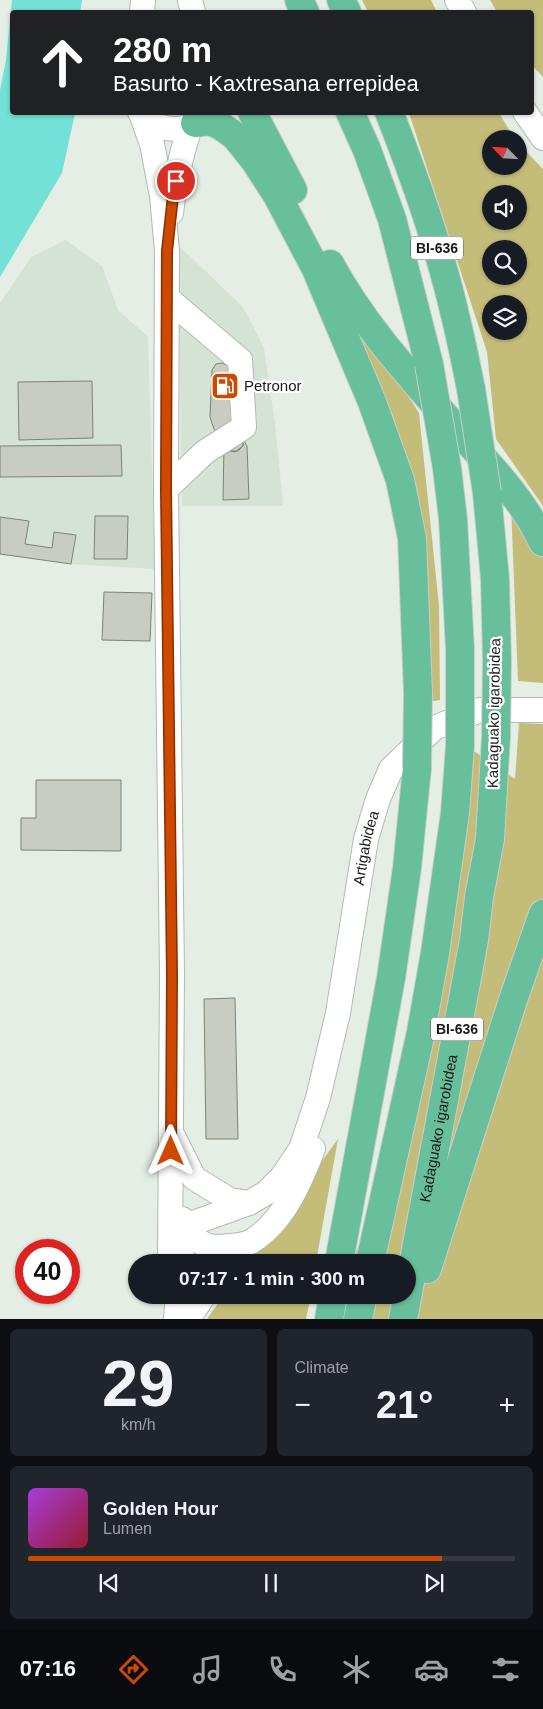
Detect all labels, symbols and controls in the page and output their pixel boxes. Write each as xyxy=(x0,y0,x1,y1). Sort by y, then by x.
icon: ahead xyxy=(30,30,95,95)
text: 280 m xyxy=(113,30,212,69)
text: Basurto - Kaxtresana errepidea xyxy=(113,71,419,96)
north arrow xyxy=(482,130,528,175)
map controls xyxy=(482,130,527,340)
pin xyxy=(155,160,197,202)
icon: arrive xyxy=(162,167,190,195)
button: sound xyxy=(482,185,527,230)
road number: BI-636 xyxy=(411,237,463,260)
button: search xyxy=(482,240,527,285)
button: layers xyxy=(482,295,527,340)
fuel station icon: Petronor xyxy=(210,371,240,401)
place label: Petronor xyxy=(244,377,302,394)
street label: Kadaguako igarobidea xyxy=(484,637,503,788)
street label: Artigabidea xyxy=(350,808,382,886)
road number: BI-636 xyxy=(431,1018,483,1040)
street label: Kadaguako igarobidea xyxy=(416,1052,461,1204)
position arrow xyxy=(144,1124,196,1176)
speed limit sign: 40 xyxy=(15,1239,80,1304)
text: 07:17 · 1 min · 300 m xyxy=(179,1268,365,1289)
text: 29 xyxy=(102,1347,174,1420)
text: Climate xyxy=(295,1359,349,1376)
text: 21° xyxy=(376,1384,433,1426)
text: − xyxy=(295,1389,311,1420)
text: + xyxy=(499,1389,515,1420)
text: km/h xyxy=(121,1416,156,1433)
text: Golden Hour xyxy=(103,1498,218,1519)
text: Lumen xyxy=(103,1520,152,1537)
icon: previous xyxy=(95,1569,123,1597)
icon: pause xyxy=(257,1569,285,1597)
icon: next xyxy=(420,1569,448,1597)
icon: directions xyxy=(116,1652,151,1687)
icon: music xyxy=(190,1652,225,1687)
icon: phone xyxy=(265,1652,300,1687)
icon: climate xyxy=(339,1652,374,1687)
icon: car xyxy=(414,1652,449,1687)
icon: filters xyxy=(488,1652,523,1687)
text: 07:16 xyxy=(20,1656,76,1681)

